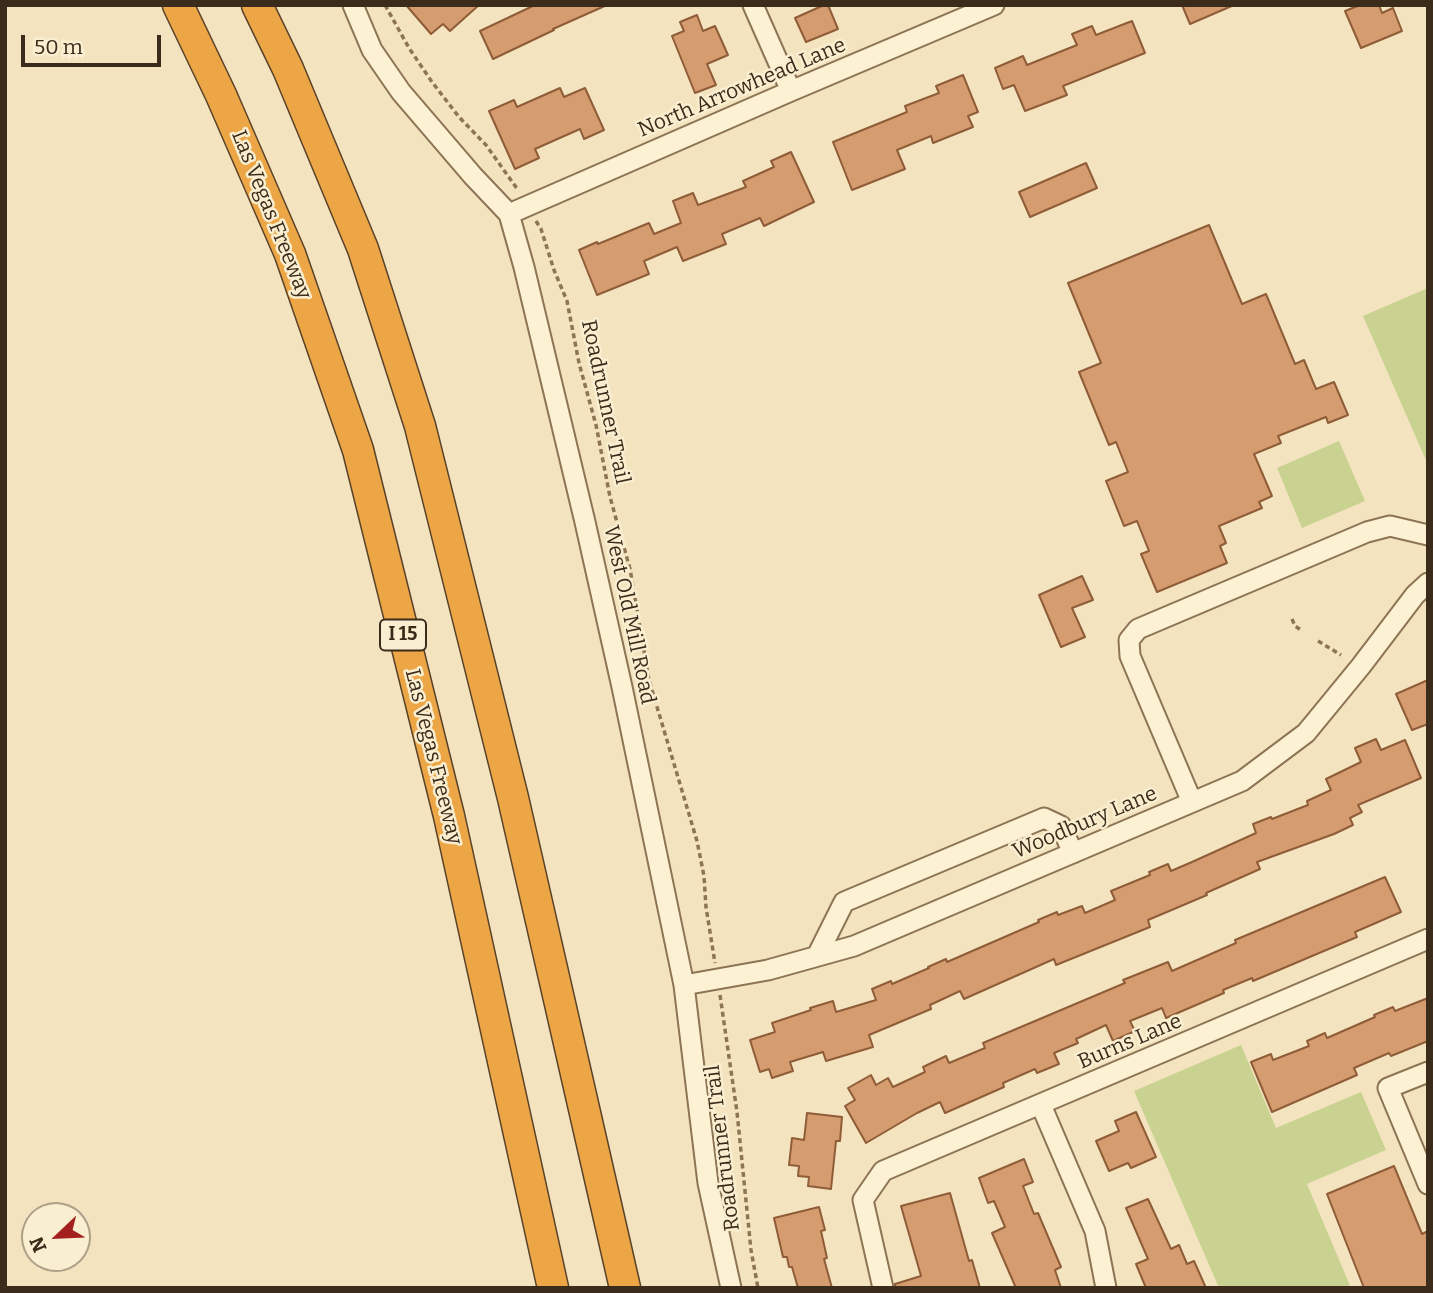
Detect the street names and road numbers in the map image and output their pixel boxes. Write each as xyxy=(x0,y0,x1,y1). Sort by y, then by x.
street label: North Arrowhead Lane xyxy=(634,33,850,143)
street label: Las Vegas Freeway xyxy=(226,127,316,303)
street label: Roadrunner Trail xyxy=(575,318,635,486)
street label: West Old Mill Road xyxy=(598,523,660,707)
road number: I 15 xyxy=(380,620,426,650)
street label: Las Vegas Freeway xyxy=(399,667,467,847)
street label: Woodbury Lane xyxy=(1009,781,1161,865)
street label: Burns Lane xyxy=(1074,1009,1186,1075)
street label: Roadrunner Trail xyxy=(700,1063,746,1233)

